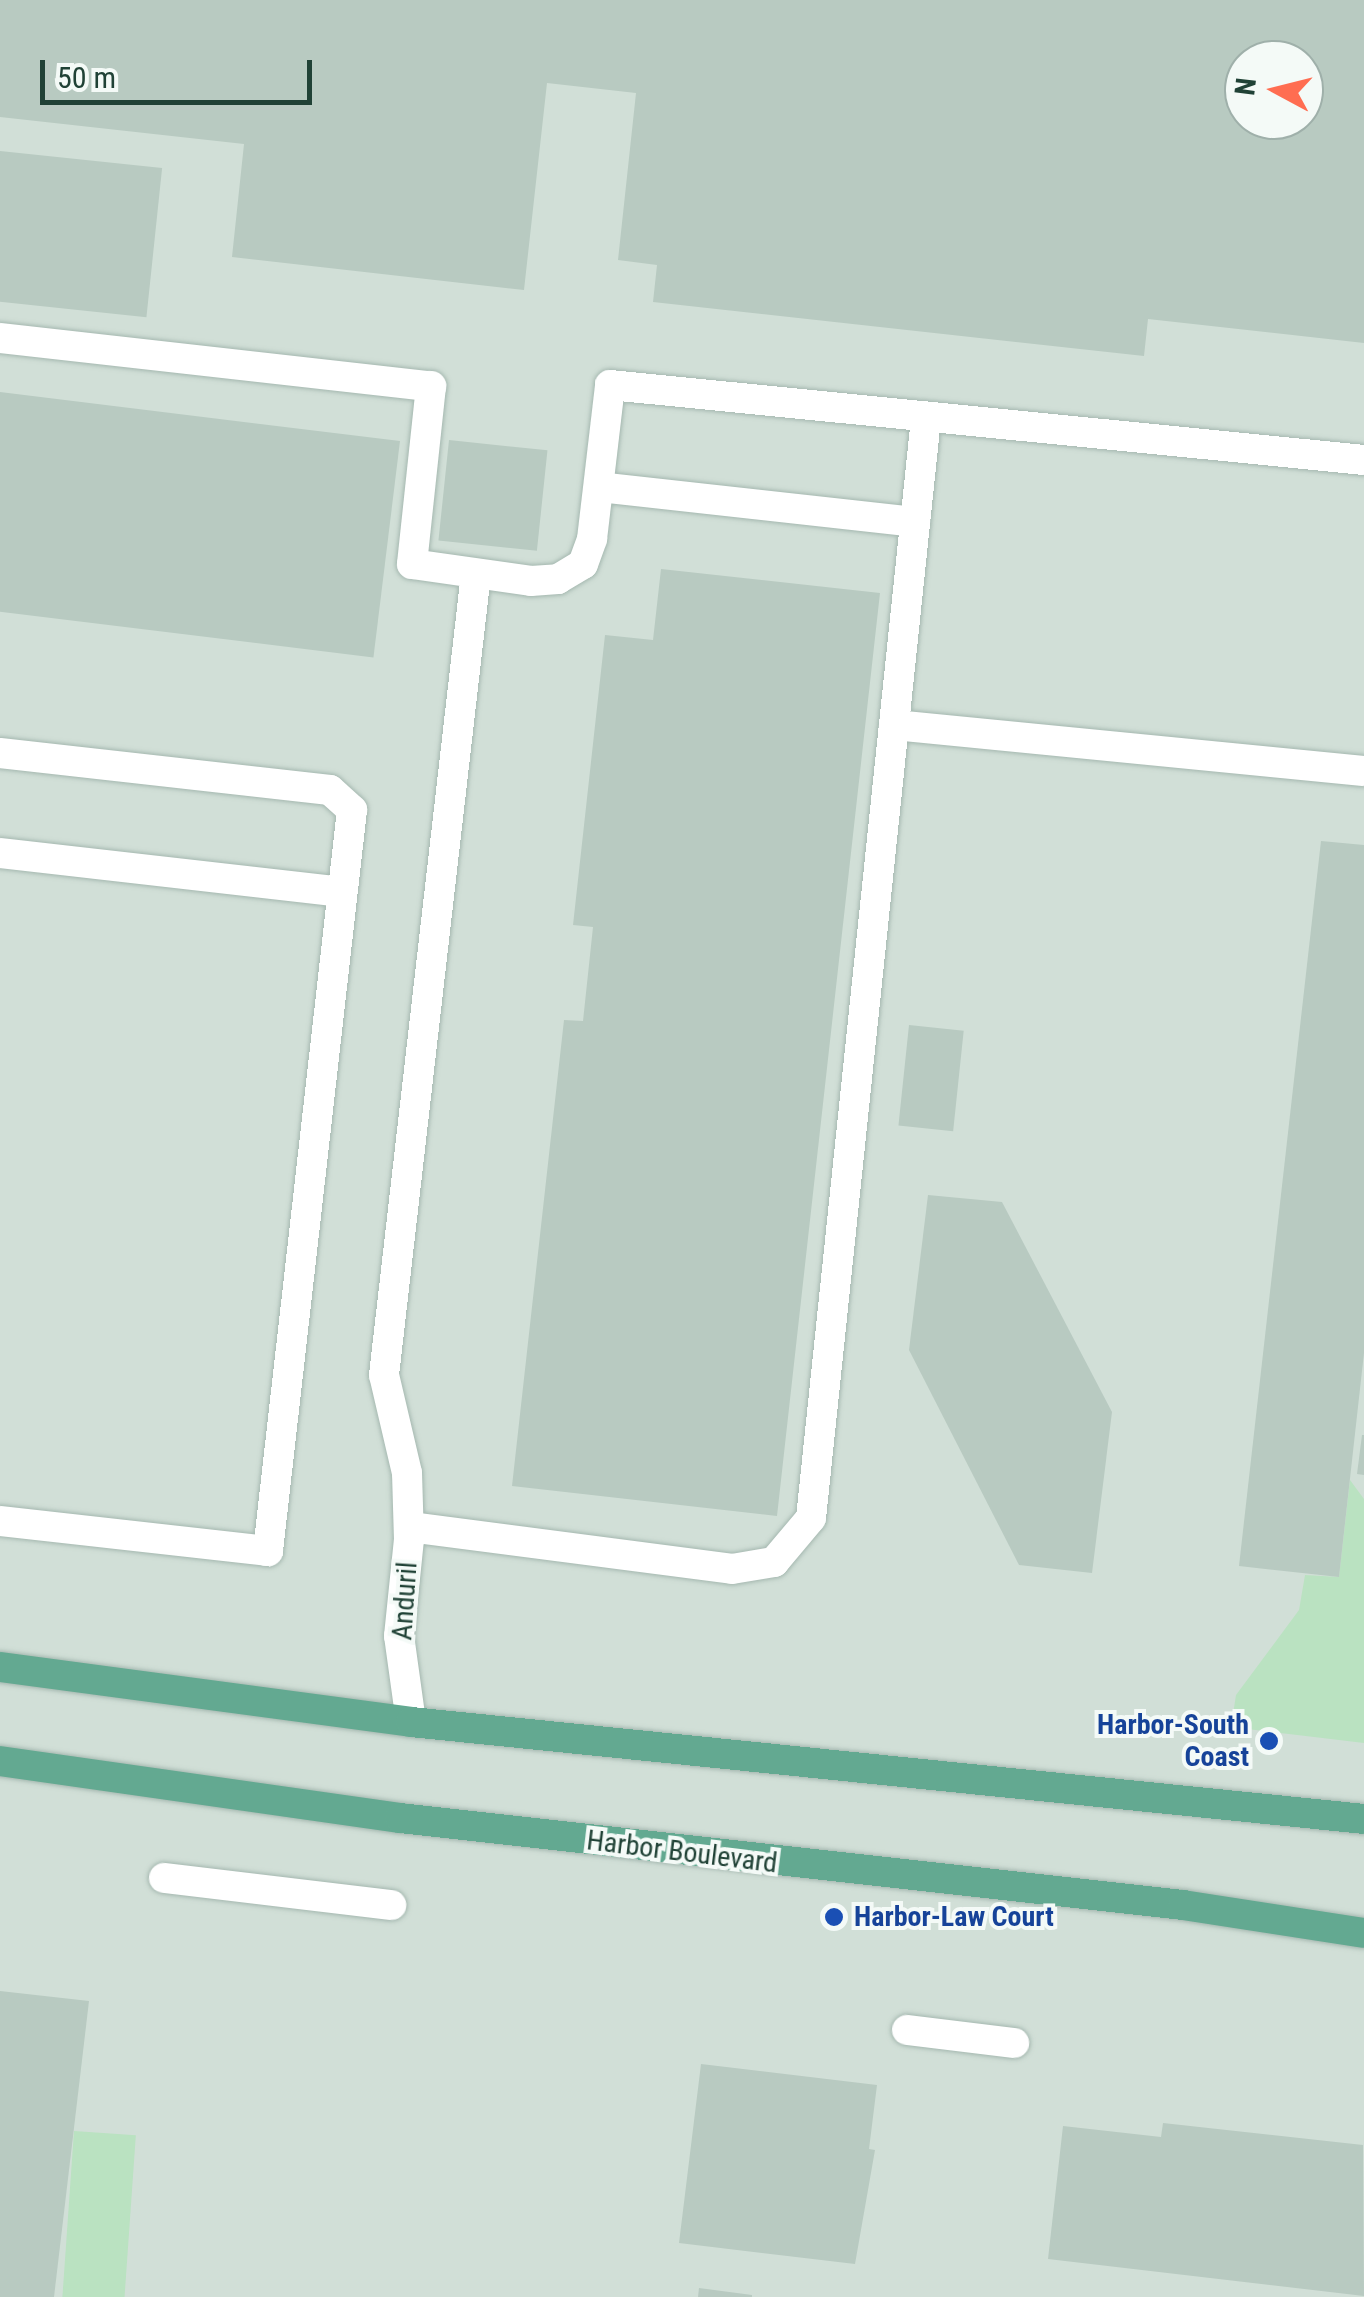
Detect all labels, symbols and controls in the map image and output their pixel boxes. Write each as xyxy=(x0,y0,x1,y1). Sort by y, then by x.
scale bar xyxy=(45,40,318,102)
north arrow xyxy=(1224,40,1324,140)
text: 50 m xyxy=(57,60,116,95)
text: N xyxy=(1228,76,1263,97)
street label: Anduril xyxy=(386,1561,424,1641)
place label: Harbor-South Coast xyxy=(1097,1708,1249,1774)
marker: Harbor-South Coast xyxy=(1258,1730,1280,1752)
street label: Harbor Boulevard xyxy=(585,1824,779,1880)
place label: Harbor-Law Court xyxy=(854,1900,1054,1934)
marker: Harbor-Law Court xyxy=(823,1906,845,1928)

